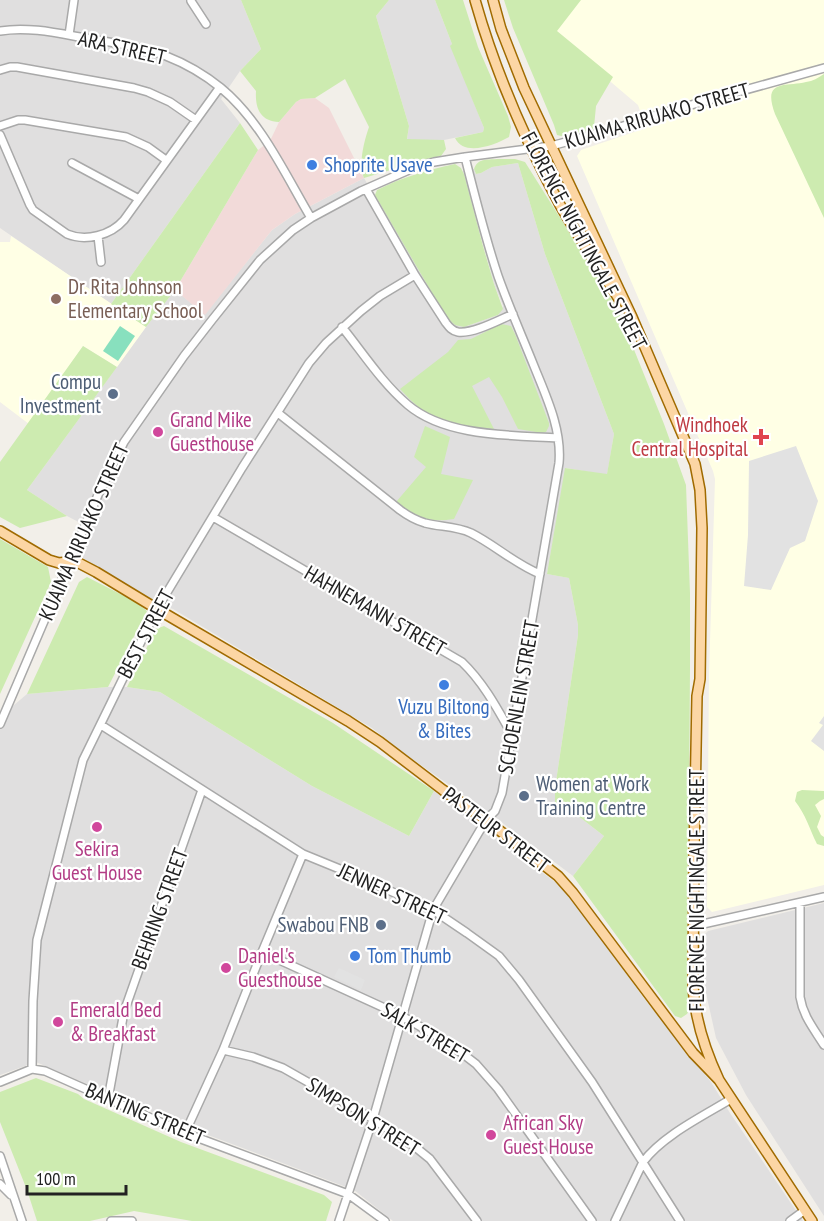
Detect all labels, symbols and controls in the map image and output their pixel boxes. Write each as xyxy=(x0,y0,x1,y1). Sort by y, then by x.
street label: ARA STREET xyxy=(76,24,169,71)
street label: KUAIMA RIRUAKO STREET xyxy=(561,76,753,155)
street label: FLORENCE NIGHTINGALE STREET xyxy=(516,127,654,355)
place label: Shoprite Usave xyxy=(324,151,433,178)
marker: Shoprite Usave xyxy=(305,158,319,172)
place label: Dr. Rita Johnson Elementary School xyxy=(68,273,203,324)
marker: Dr. Rita Johnson Elementary School xyxy=(49,292,63,306)
place label: Compu Investment xyxy=(20,368,101,419)
marker: Compu Investment xyxy=(106,387,120,401)
place label: Grand Mike Guesthouse xyxy=(170,406,254,457)
place label: Windhoek Central Hospital xyxy=(632,411,748,462)
marker: Grand Mike Guesthouse xyxy=(151,425,165,439)
marker: Windhoek Central Hospital xyxy=(752,428,770,446)
street label: KUAIMA RIRUAKO STREET xyxy=(32,439,135,624)
street label: HAHNEMANN STREET xyxy=(300,559,451,662)
street label: BEST STREET xyxy=(111,584,181,683)
street label: SCHOENLEIN STREET xyxy=(492,617,545,776)
marker: Vuzu Biltong & Bites xyxy=(437,678,451,692)
place label: Vuzu Biltong & Bites xyxy=(397,693,490,744)
street label: FLORENCE NIGHTINGALE STREET xyxy=(683,768,710,1011)
place label: Women at Work Training Centre xyxy=(536,770,649,821)
street label: PASTEUR STREET xyxy=(437,781,556,879)
marker: Women at Work Training Centre xyxy=(517,789,531,803)
marker: Sekira Guest House xyxy=(90,820,104,834)
place label: Sekira Guest House xyxy=(52,835,142,886)
street label: BEHRING STREET xyxy=(125,844,194,973)
street label: JENNER STREET xyxy=(333,856,451,931)
place label: Swabou FNB xyxy=(278,911,369,938)
marker: Swabou FNB xyxy=(374,918,388,932)
place label: Daniel's Guesthouse xyxy=(238,942,322,993)
place label: Tom Thumb xyxy=(367,942,451,969)
marker: Tom Thumb xyxy=(348,949,362,963)
marker: Daniel's Guesthouse xyxy=(219,961,233,975)
place label: Emerald Bed & Breakfast xyxy=(70,996,162,1047)
street label: SALK STREET xyxy=(376,996,475,1070)
marker: Emerald Bed & Breakfast xyxy=(51,1015,65,1029)
street label: SIMPSON STREET xyxy=(301,1071,426,1162)
street label: BANTING STREET xyxy=(81,1076,210,1151)
place label: African Sky Guest House xyxy=(503,1109,594,1160)
marker: African Sky Guest House xyxy=(484,1128,498,1142)
scale bar xyxy=(27,1158,126,1196)
text: 100 m xyxy=(36,1167,76,1190)

